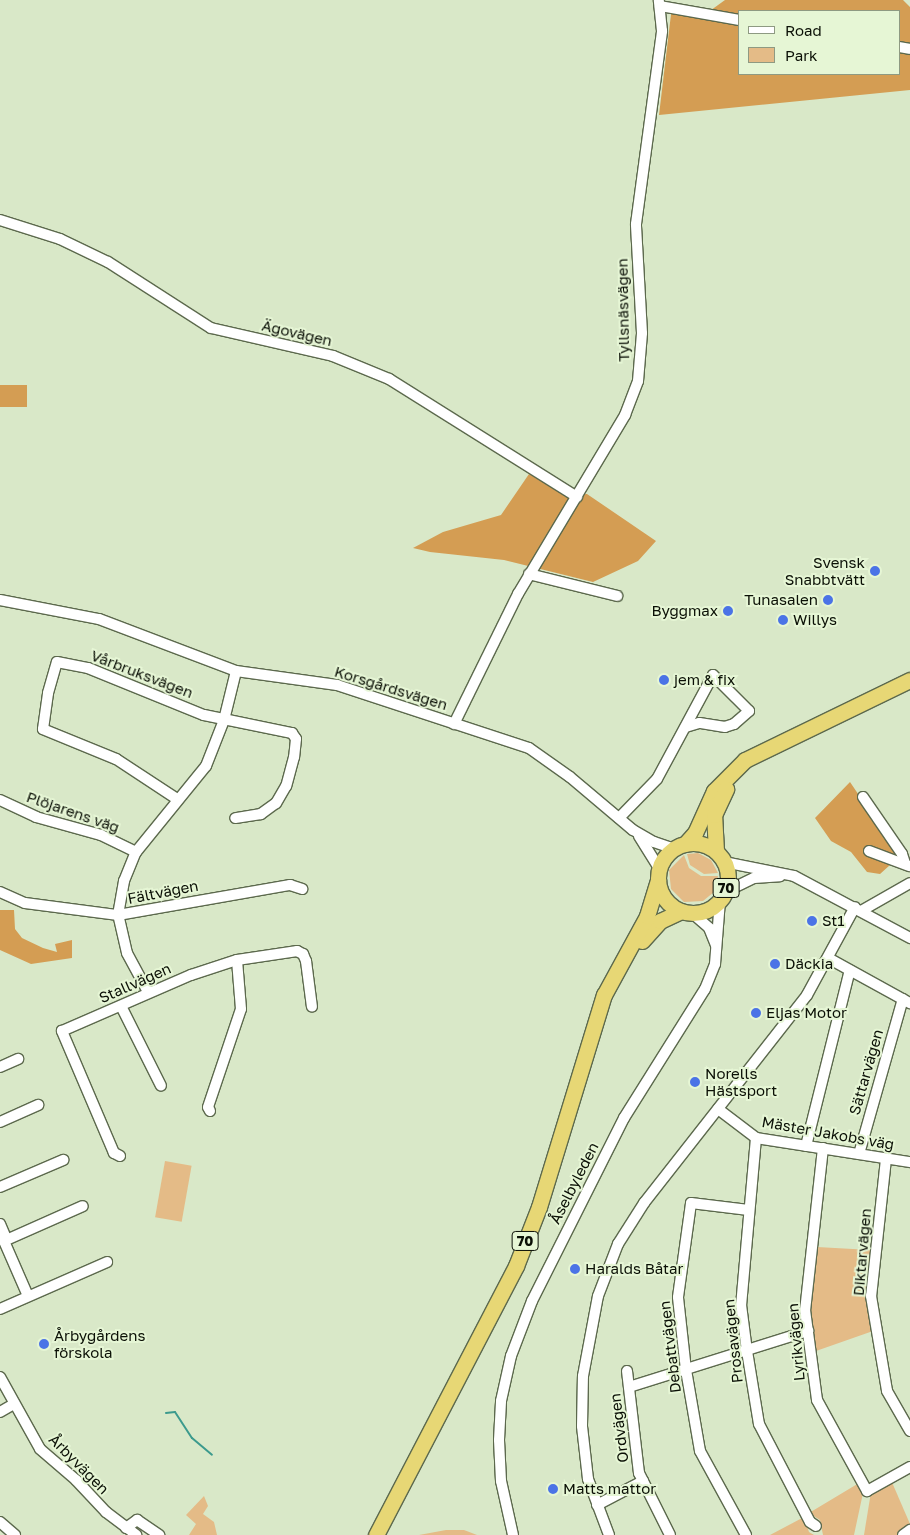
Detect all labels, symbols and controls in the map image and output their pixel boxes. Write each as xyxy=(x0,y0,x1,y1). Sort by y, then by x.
legend xyxy=(738,10,900,75)
text: Road xyxy=(785,21,822,39)
text: Park xyxy=(785,46,817,64)
street label: Tyllsnäsvägen xyxy=(613,258,633,362)
street label: Ägovägen xyxy=(260,316,334,350)
place label: Svensk Snabbtvätt xyxy=(785,553,865,588)
marker: Svensk Snabbtvätt xyxy=(869,565,881,577)
place label: Tunasalen xyxy=(744,591,818,609)
marker: Tunasalen xyxy=(822,594,834,606)
place label: Byggmax xyxy=(652,602,718,620)
marker: Byggmax xyxy=(722,605,734,617)
place label: Willys xyxy=(793,611,837,629)
marker: Willys xyxy=(777,614,789,626)
street label: Vårbruksvägen xyxy=(88,646,196,702)
street label: Korsgårdsvägen xyxy=(332,662,450,714)
place label: jem & fix xyxy=(674,671,735,689)
marker: jem & fix xyxy=(658,674,670,686)
street label: Plöjarens väg xyxy=(24,788,122,836)
street label: Fältvägen xyxy=(126,876,200,908)
road number: 70 xyxy=(712,876,740,900)
place label: St1 xyxy=(822,912,845,930)
marker: St1 xyxy=(806,915,818,927)
place label: Däckia xyxy=(785,955,833,973)
marker: Däckia xyxy=(769,958,781,970)
street label: Stallvägen xyxy=(96,959,174,1007)
place label: Eljas Motor xyxy=(766,1004,847,1022)
marker: Eljas Motor xyxy=(750,1007,762,1019)
street label: Sättarvägen xyxy=(845,1027,887,1117)
place label: Norells Hästsport xyxy=(705,1064,777,1099)
marker: Norells Hästsport xyxy=(689,1076,701,1088)
street label: Mäster Jakobs väg xyxy=(760,1112,896,1154)
street label: Åselbyleden xyxy=(546,1139,602,1227)
street label: Diktarvägen xyxy=(849,1207,875,1297)
road number: 70 xyxy=(511,1230,539,1252)
place label: Haralds Båtar xyxy=(585,1260,683,1278)
marker: Haralds Båtar xyxy=(569,1263,581,1275)
street label: Prosavägen xyxy=(720,1298,746,1384)
street label: Debattvägen xyxy=(655,1300,685,1394)
street label: Lyrikvägen xyxy=(784,1302,808,1382)
place label: Årbygårdens förskola xyxy=(54,1326,145,1361)
marker: Årbygårdens förskola xyxy=(38,1338,50,1350)
street label: Ordvägen xyxy=(606,1392,632,1464)
street label: Årbyvägen xyxy=(45,1430,113,1498)
place label: Matts mattor xyxy=(563,1480,656,1498)
marker: Matts mattor xyxy=(547,1483,559,1495)

